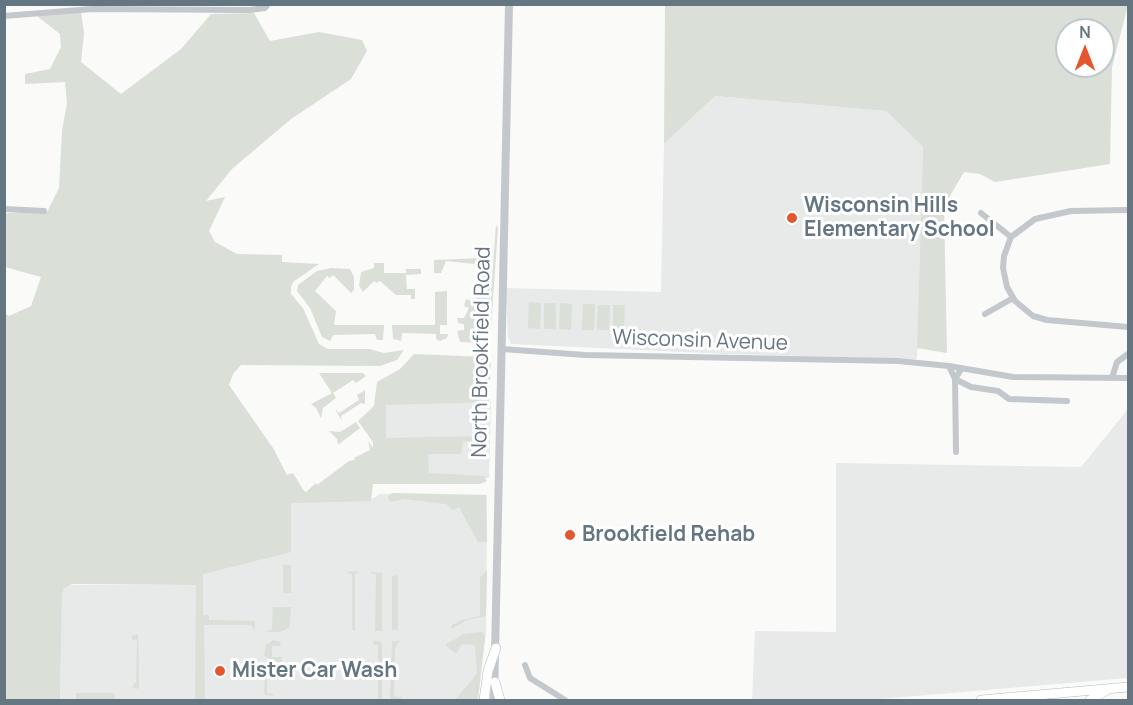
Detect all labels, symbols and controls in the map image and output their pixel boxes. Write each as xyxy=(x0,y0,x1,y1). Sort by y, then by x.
north arrow xyxy=(1055,18,1115,78)
text: N xyxy=(1079,21,1091,43)
place label: Wisconsin Hills Elementary School xyxy=(804,193,995,243)
marker: Wisconsin Hills Elementary School xyxy=(785,211,799,225)
street label: North Brookfield Road xyxy=(468,246,496,458)
street label: Wisconsin Avenue xyxy=(612,325,788,357)
place label: Brookfield Rehab xyxy=(582,522,755,548)
marker: Brookfield Rehab xyxy=(563,528,577,542)
place label: Mister Car Wash xyxy=(232,658,397,684)
marker: Mister Car Wash xyxy=(213,664,227,678)

